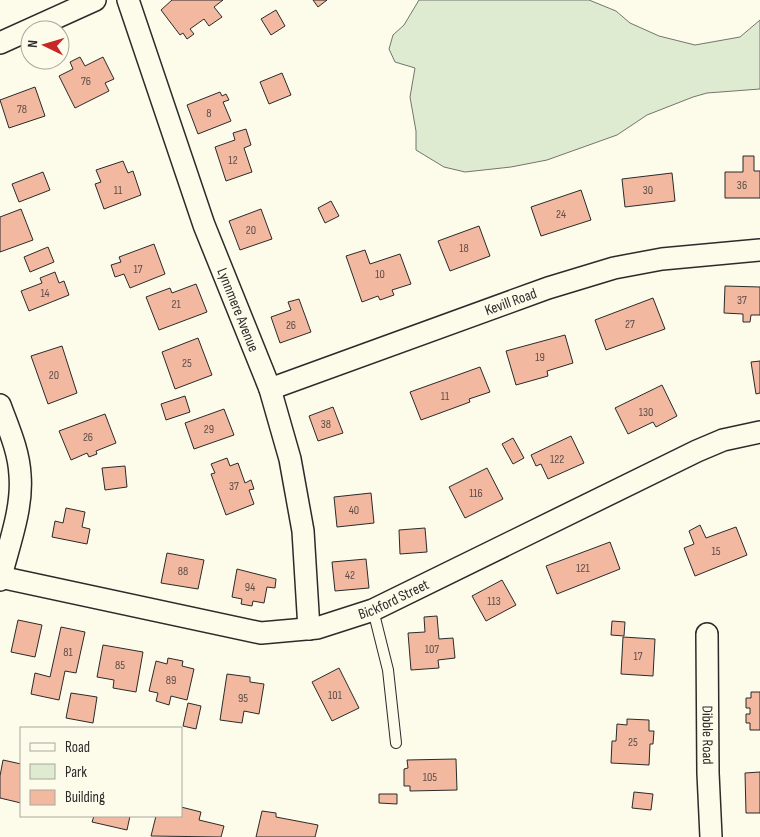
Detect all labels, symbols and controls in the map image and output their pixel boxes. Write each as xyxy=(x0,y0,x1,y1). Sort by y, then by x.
north arrow xyxy=(20,20,70,70)
text: N xyxy=(24,39,41,48)
house number: 76 xyxy=(81,74,91,89)
house number: 78 xyxy=(17,102,27,117)
house number: 8 xyxy=(206,106,212,121)
house number: 12 xyxy=(228,153,238,168)
house number: 36 xyxy=(737,178,747,193)
house number: 11 xyxy=(114,183,123,198)
house number: 30 xyxy=(643,183,653,198)
house number: 24 xyxy=(556,207,566,222)
house number: 20 xyxy=(246,223,256,238)
house number: 18 xyxy=(459,241,469,256)
house number: 17 xyxy=(134,262,143,277)
street label: Lynnmere Avenue xyxy=(213,265,264,355)
house number: 10 xyxy=(375,267,385,282)
street label: Kevill Road xyxy=(482,283,539,320)
house number: 14 xyxy=(40,286,50,301)
house number: 37 xyxy=(737,293,747,308)
house number: 21 xyxy=(171,297,181,312)
house number: 27 xyxy=(625,317,635,332)
house number: 26 xyxy=(286,318,296,333)
house number: 19 xyxy=(535,350,545,365)
house number: 25 xyxy=(182,356,192,371)
house number: 20 xyxy=(49,368,59,383)
house number: 11 xyxy=(441,389,450,404)
house number: 130 xyxy=(639,405,653,420)
house number: 38 xyxy=(321,417,331,432)
house number: 29 xyxy=(204,422,214,437)
house number: 26 xyxy=(83,430,93,445)
house number: 122 xyxy=(550,452,564,467)
house number: 37 xyxy=(229,479,239,494)
house number: 116 xyxy=(469,486,483,501)
house number: 40 xyxy=(349,503,359,518)
house number: 15 xyxy=(711,544,721,559)
house number: 121 xyxy=(576,561,591,576)
house number: 88 xyxy=(178,564,188,579)
house number: 42 xyxy=(345,568,355,583)
street label: Bickford Street xyxy=(356,574,432,624)
house number: 94 xyxy=(245,580,255,595)
house number: 113 xyxy=(487,594,501,609)
house number: 107 xyxy=(425,642,439,657)
house number: 81 xyxy=(63,645,74,660)
house number: 17 xyxy=(634,649,643,664)
house number: 85 xyxy=(115,658,125,673)
house number: 89 xyxy=(166,673,176,688)
house number: 101 xyxy=(328,688,343,703)
house number: 95 xyxy=(238,691,248,706)
street label: Dibble Road xyxy=(698,705,717,765)
legend xyxy=(20,727,182,817)
house number: 25 xyxy=(628,735,638,750)
text: Road xyxy=(65,738,90,757)
text: Park xyxy=(65,763,87,782)
house number: 105 xyxy=(423,770,437,785)
text: Building xyxy=(65,788,105,807)

